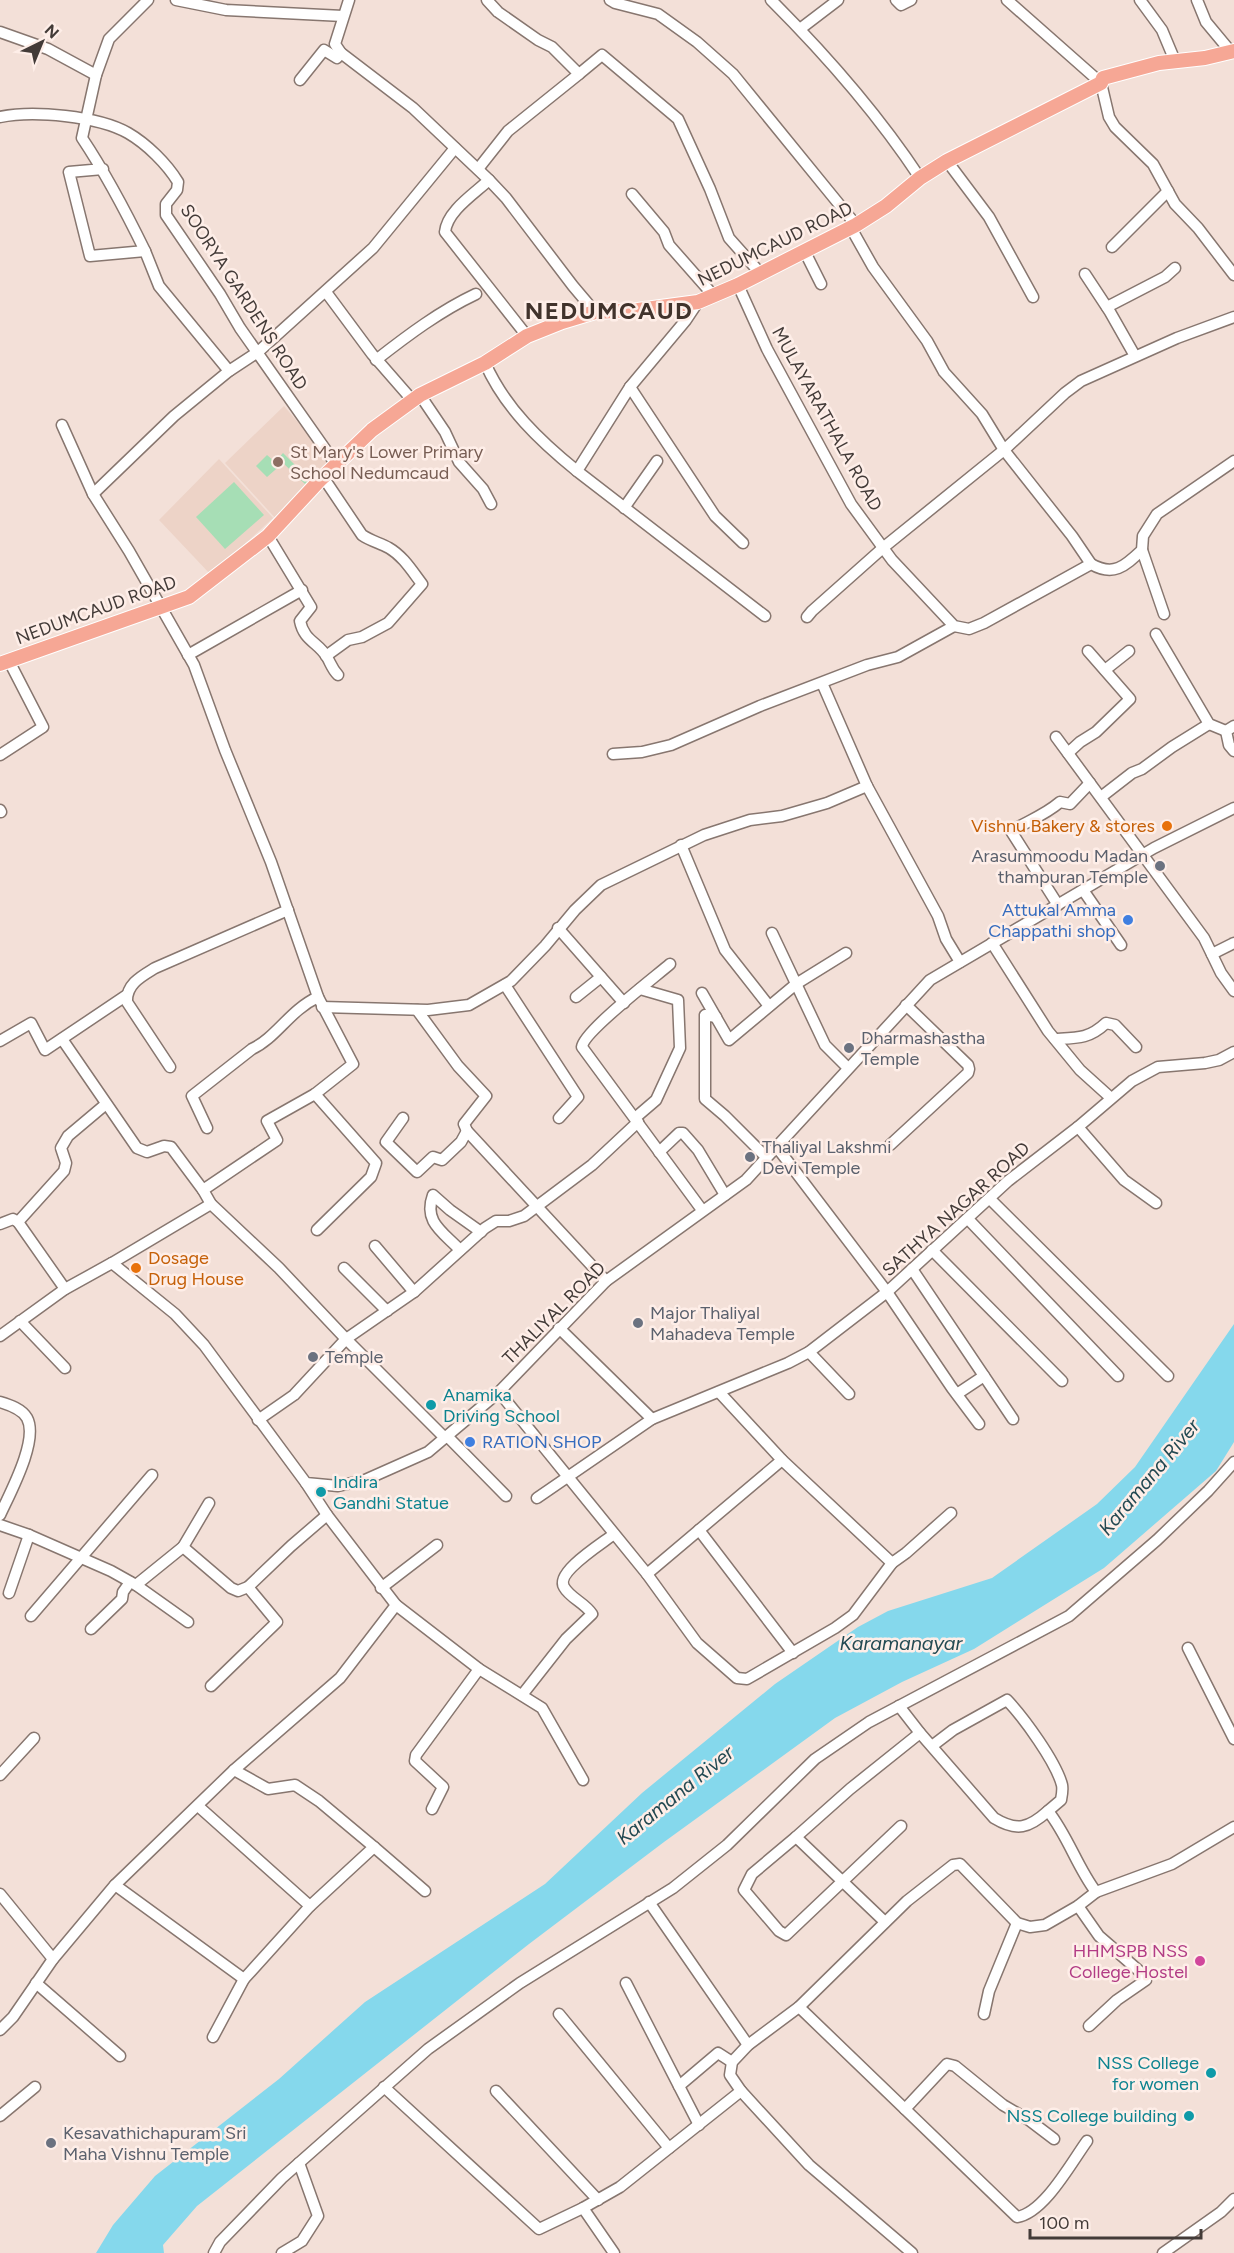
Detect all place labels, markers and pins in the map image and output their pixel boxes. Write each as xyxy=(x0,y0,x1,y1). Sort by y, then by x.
place label: St Mary's Lower Primary School Nedumcaud xyxy=(290,441,484,484)
marker: St Mary's Lower Primary School Nedumcaud xyxy=(271,455,285,469)
place label: Vishnu Bakery & stores xyxy=(971,815,1155,837)
marker: Vishnu Bakery & stores xyxy=(1160,819,1174,833)
place label: Arasummoodu Madan thampuran Temple xyxy=(971,845,1148,888)
marker: Arasummoodu Madan thampuran Temple xyxy=(1153,859,1167,873)
place label: Attukal Amma Chappathi shop xyxy=(988,899,1116,942)
marker: Attukal Amma Chappathi shop xyxy=(1121,913,1135,927)
place label: Dharmashastha Temple xyxy=(861,1027,985,1070)
marker: Dharmashastha Temple xyxy=(842,1041,856,1055)
place label: Thaliyal Lakshmi Devi Temple xyxy=(762,1136,891,1179)
marker: Thaliyal Lakshmi Devi Temple xyxy=(743,1150,757,1164)
place label: Dosage Drug House xyxy=(148,1247,244,1290)
marker: Dosage Drug House xyxy=(129,1261,143,1275)
place label: Major Thaliyal Mahadeva Temple xyxy=(650,1302,795,1345)
marker: Major Thaliyal Mahadeva Temple xyxy=(631,1316,645,1330)
place label: Temple xyxy=(325,1346,384,1368)
marker: Temple xyxy=(306,1350,320,1364)
place label: Anamika Driving School xyxy=(443,1384,560,1427)
marker: Anamika Driving School xyxy=(424,1398,438,1412)
place label: RATION SHOP xyxy=(482,1431,601,1453)
marker: RATION SHOP xyxy=(463,1435,477,1449)
place label: Indira Gandhi Statue xyxy=(333,1471,449,1514)
marker: Indira Gandhi Statue xyxy=(314,1485,328,1499)
place label: HHMSPB NSS College Hostel xyxy=(1069,1940,1188,1983)
marker: HHMSPB NSS College Hostel xyxy=(1193,1954,1207,1968)
place label: NSS College for women xyxy=(1097,2052,1199,2095)
marker: NSS College for women xyxy=(1204,2066,1218,2080)
place label: NSS College building xyxy=(1006,2105,1177,2127)
marker: NSS College building xyxy=(1182,2109,1196,2123)
place label: Kesavathichapuram Sri Maha Vishnu Temple xyxy=(63,2122,246,2165)
marker: Kesavathichapuram Sri Maha Vishnu Temple xyxy=(44,2136,58,2150)

